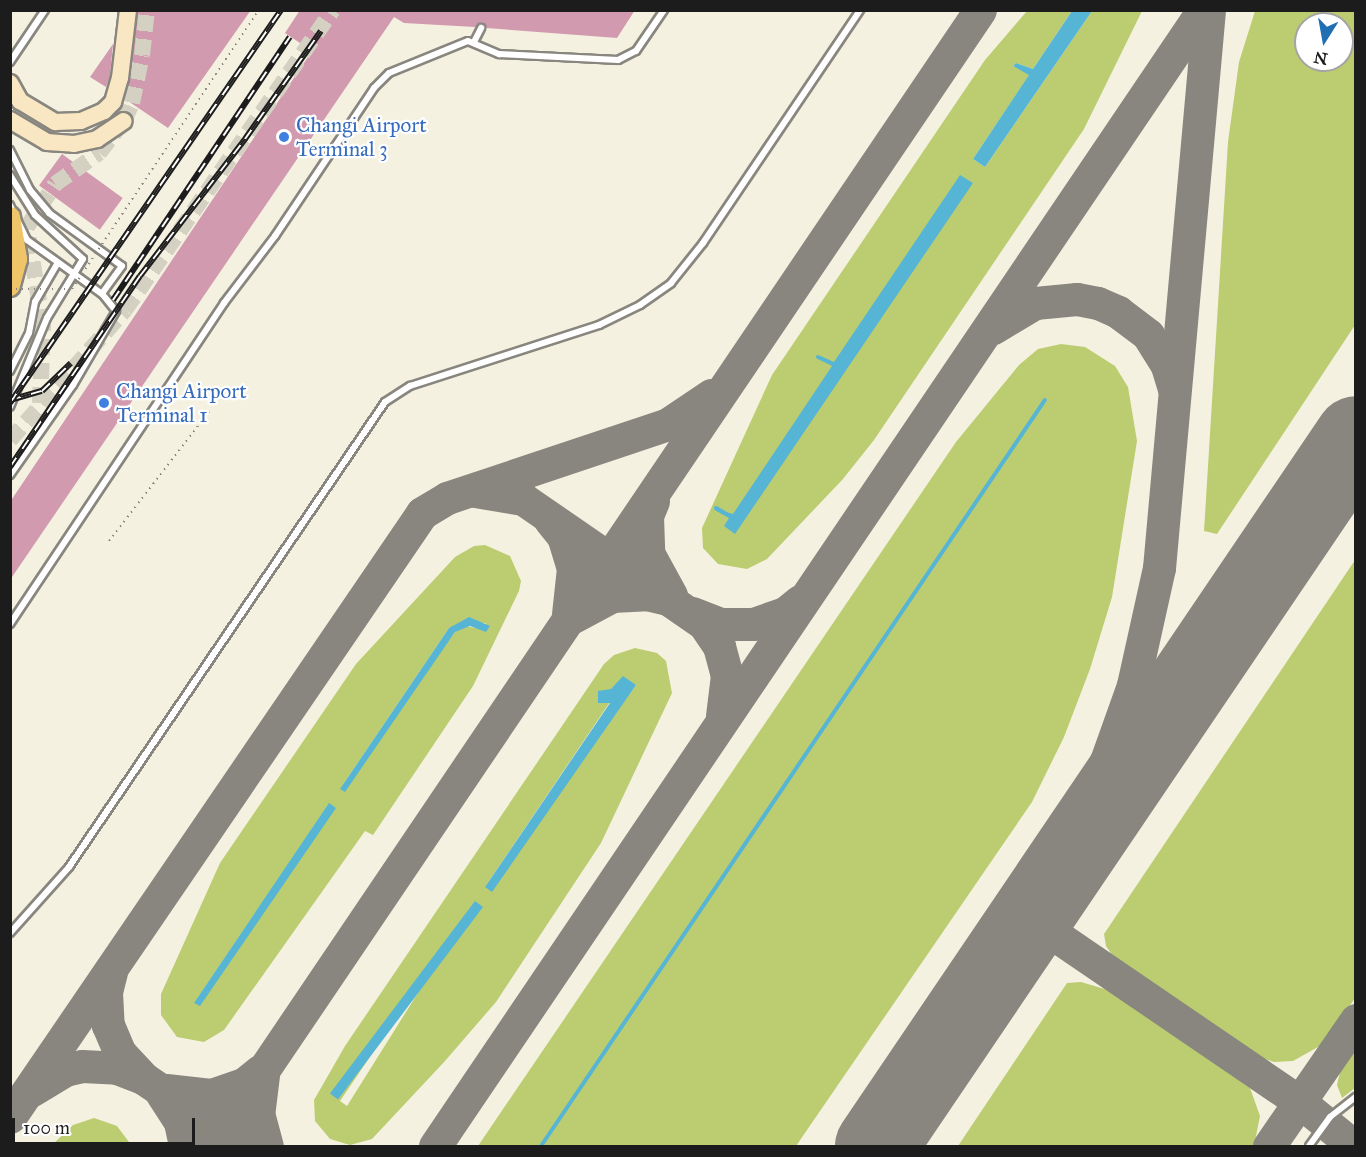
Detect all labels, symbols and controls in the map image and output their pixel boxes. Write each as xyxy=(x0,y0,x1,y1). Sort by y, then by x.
north arrow xyxy=(1294,12,1354,72)
text: N xyxy=(1312,48,1329,69)
place label: Changi Airport Terminal 3 xyxy=(296,112,427,162)
marker: Changi Airport Terminal 3 xyxy=(277,130,291,144)
place label: Changi Airport Terminal 1 xyxy=(116,378,247,428)
marker: Changi Airport Terminal 1 xyxy=(97,396,111,410)
scale bar xyxy=(15,1106,198,1144)
text: 100 m xyxy=(23,1117,70,1139)

